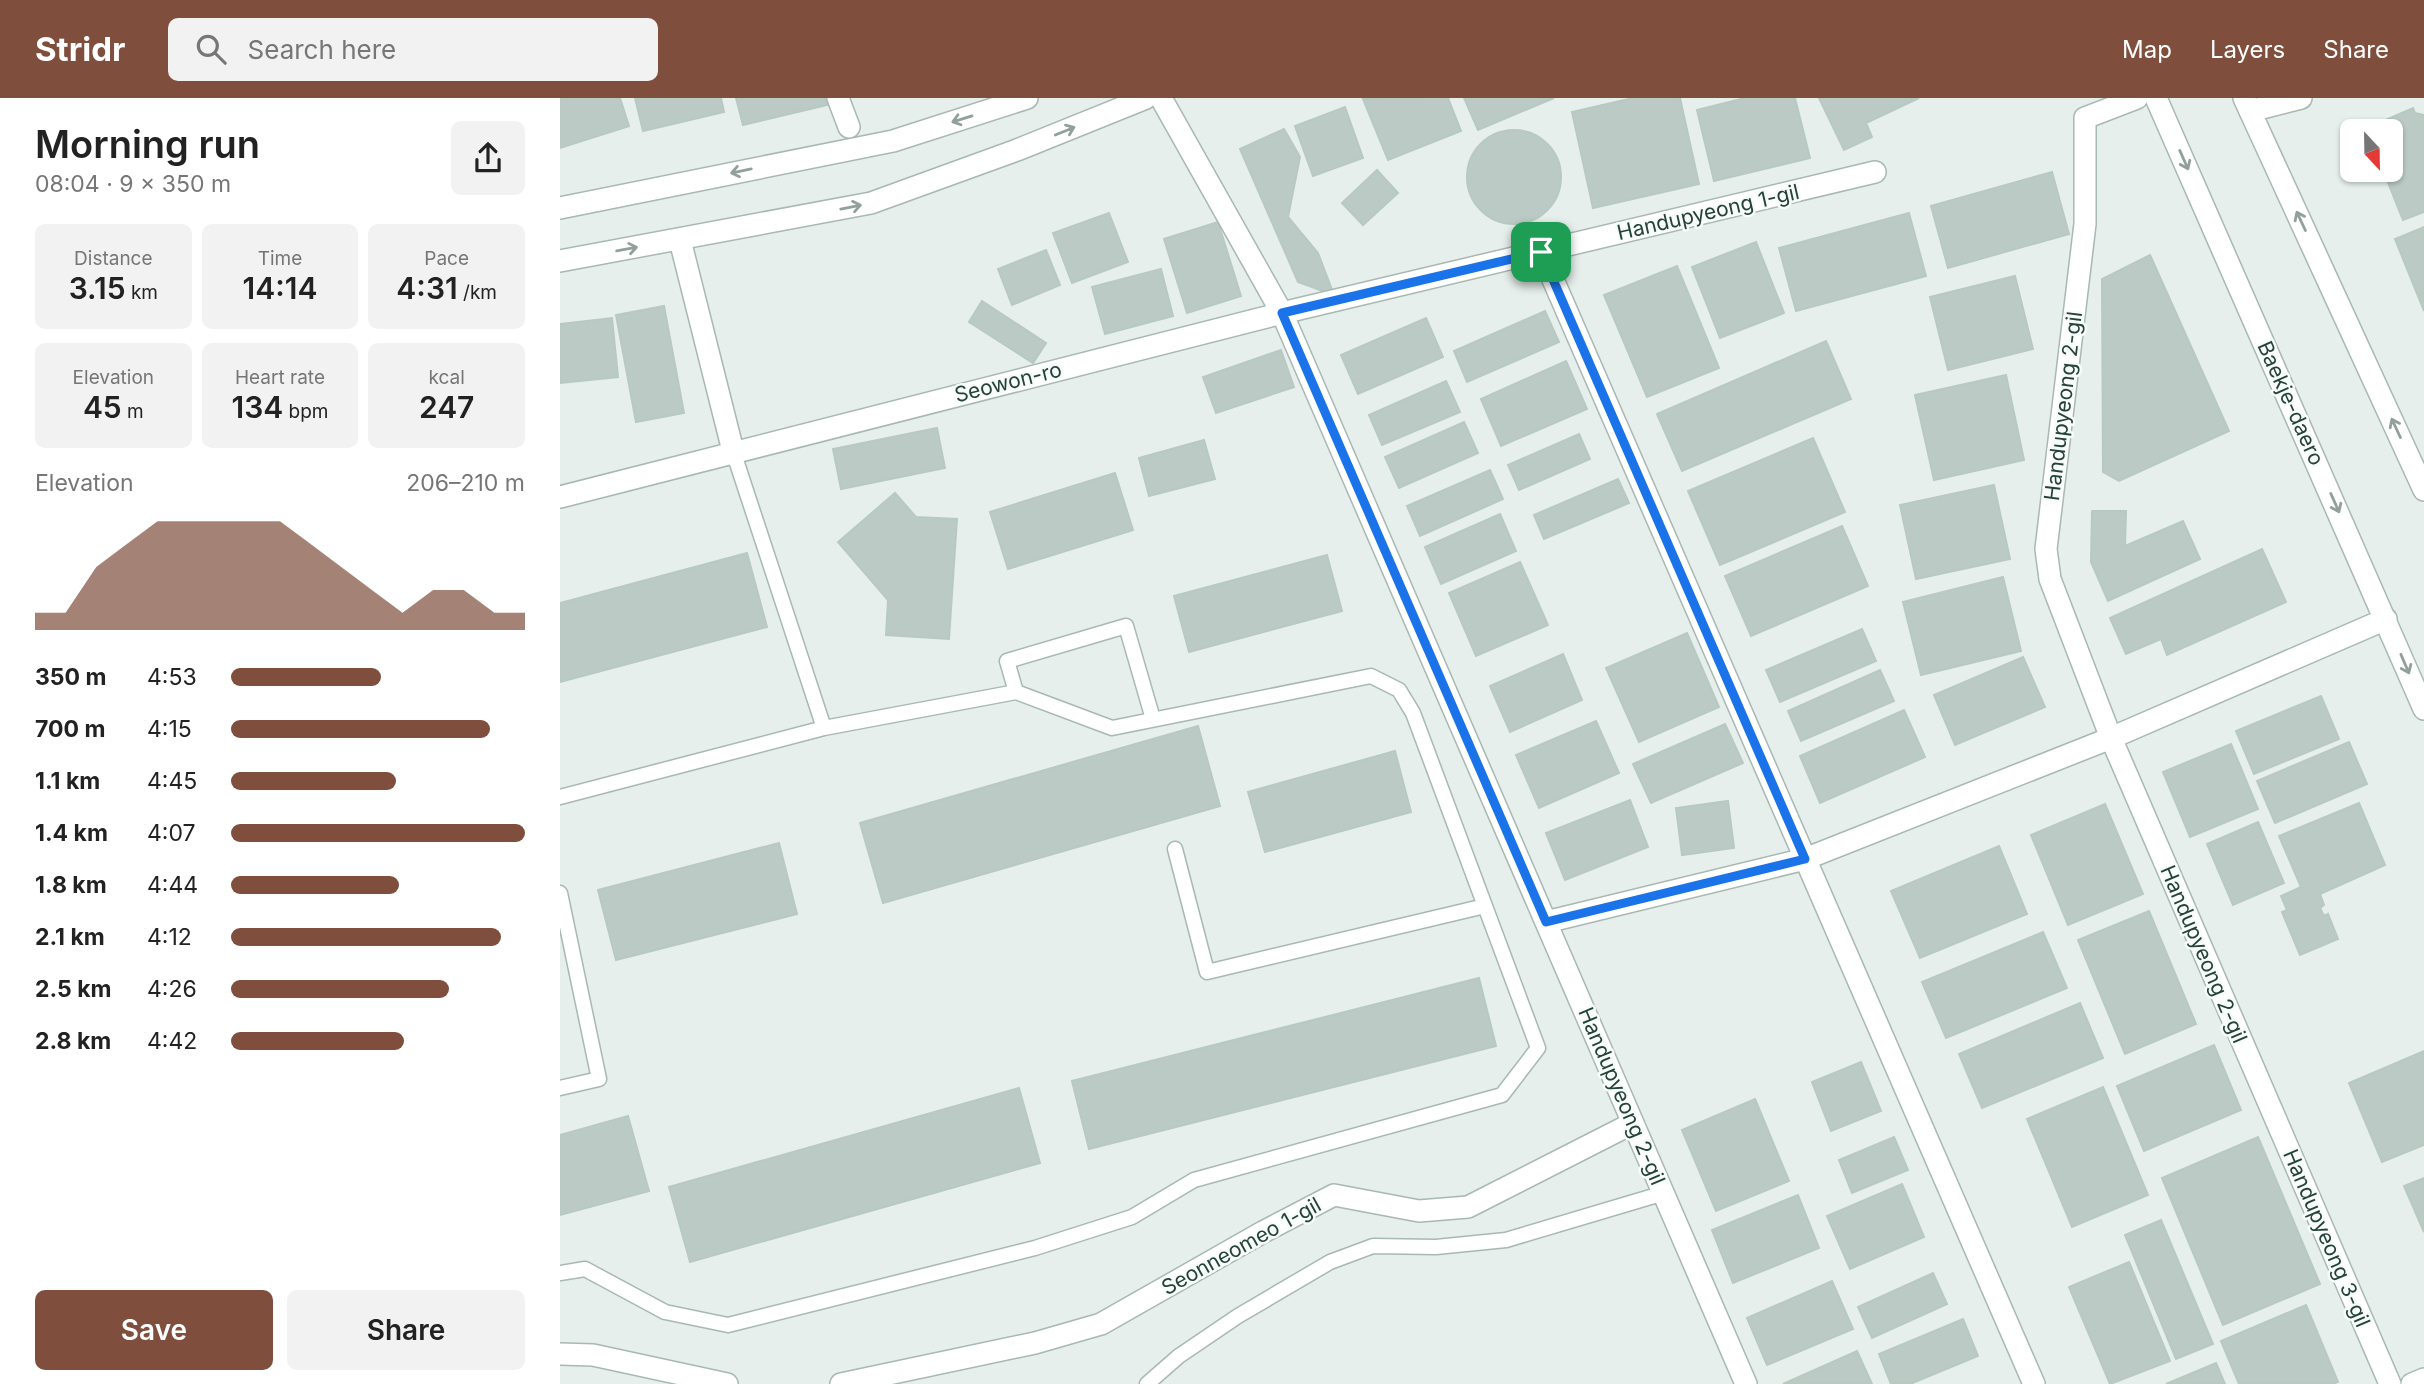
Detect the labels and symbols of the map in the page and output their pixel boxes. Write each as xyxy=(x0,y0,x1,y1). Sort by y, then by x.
one-way arrow xyxy=(952,114,974,126)
north arrow xyxy=(2340,119,2403,182)
one-way arrow xyxy=(1054,123,1075,136)
one-way arrow xyxy=(2178,149,2191,171)
one-way arrow xyxy=(730,165,753,179)
street label: Handupyeong 1-gil xyxy=(1614,179,1802,245)
one-way arrow xyxy=(839,199,862,213)
one-way arrow xyxy=(2293,211,2307,232)
pin xyxy=(1511,222,1571,282)
one-way arrow xyxy=(615,242,638,255)
street label: Handupyeong 2-gil xyxy=(2039,310,2087,502)
street label: Baekje-daero xyxy=(2252,337,2330,469)
street label: Seowon-ro xyxy=(952,357,1064,407)
one-way arrow xyxy=(2388,418,2402,439)
one-way arrow xyxy=(2329,492,2342,513)
one-way arrow xyxy=(2399,653,2412,674)
street label: Handupyeong 2-gil xyxy=(2155,861,2253,1047)
street label: Handupyeong 2-gil xyxy=(1573,1003,1671,1189)
street label: Handupyeong 3-gil xyxy=(2278,1145,2376,1331)
street label: Seonneomeo 1-gil xyxy=(1157,1192,1325,1300)

